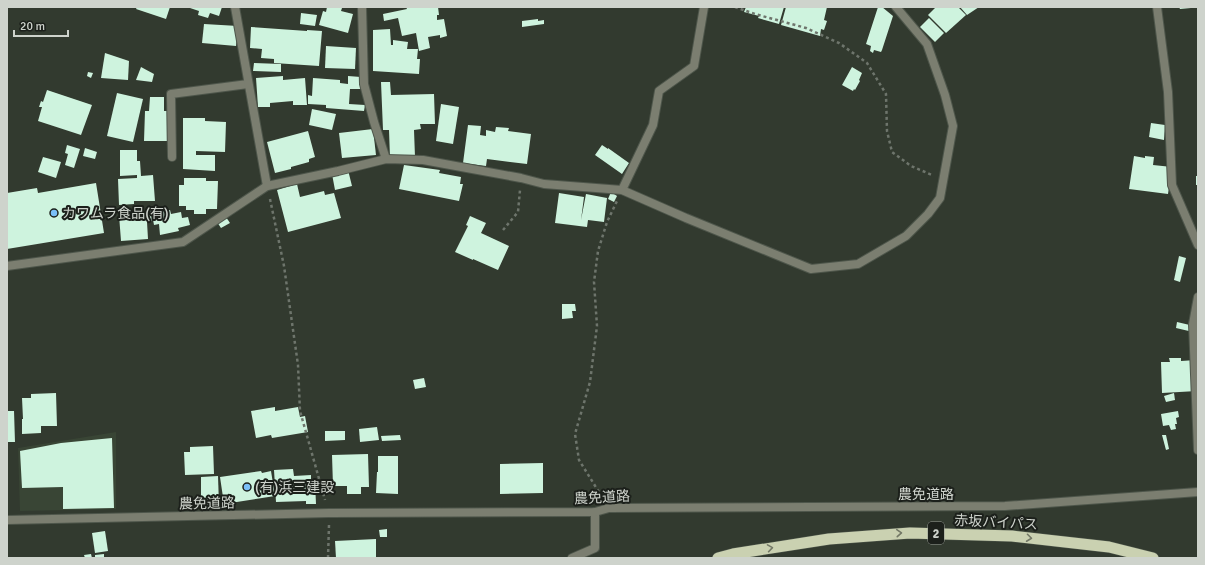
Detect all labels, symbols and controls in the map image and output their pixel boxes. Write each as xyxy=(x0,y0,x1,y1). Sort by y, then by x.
scale bar xyxy=(14,12,68,38)
text: 20 m xyxy=(20,19,45,34)
place label: カワムラ食品(有) xyxy=(62,205,169,222)
marker: カワムラ食品(有) xyxy=(49,208,59,218)
place label: (有)浜三建設 xyxy=(255,479,334,496)
marker: (有)浜三建設 xyxy=(242,482,252,492)
street label: 農免道路 xyxy=(898,486,954,503)
street label: 農免道路 xyxy=(574,488,630,507)
street label: 農免道路 xyxy=(179,495,235,512)
street label: 赤坂バイパス xyxy=(954,512,1038,533)
road number: 2 xyxy=(928,522,944,544)
one-way arrow xyxy=(896,529,902,538)
one-way arrow xyxy=(1026,533,1032,542)
one-way arrow xyxy=(767,544,773,553)

